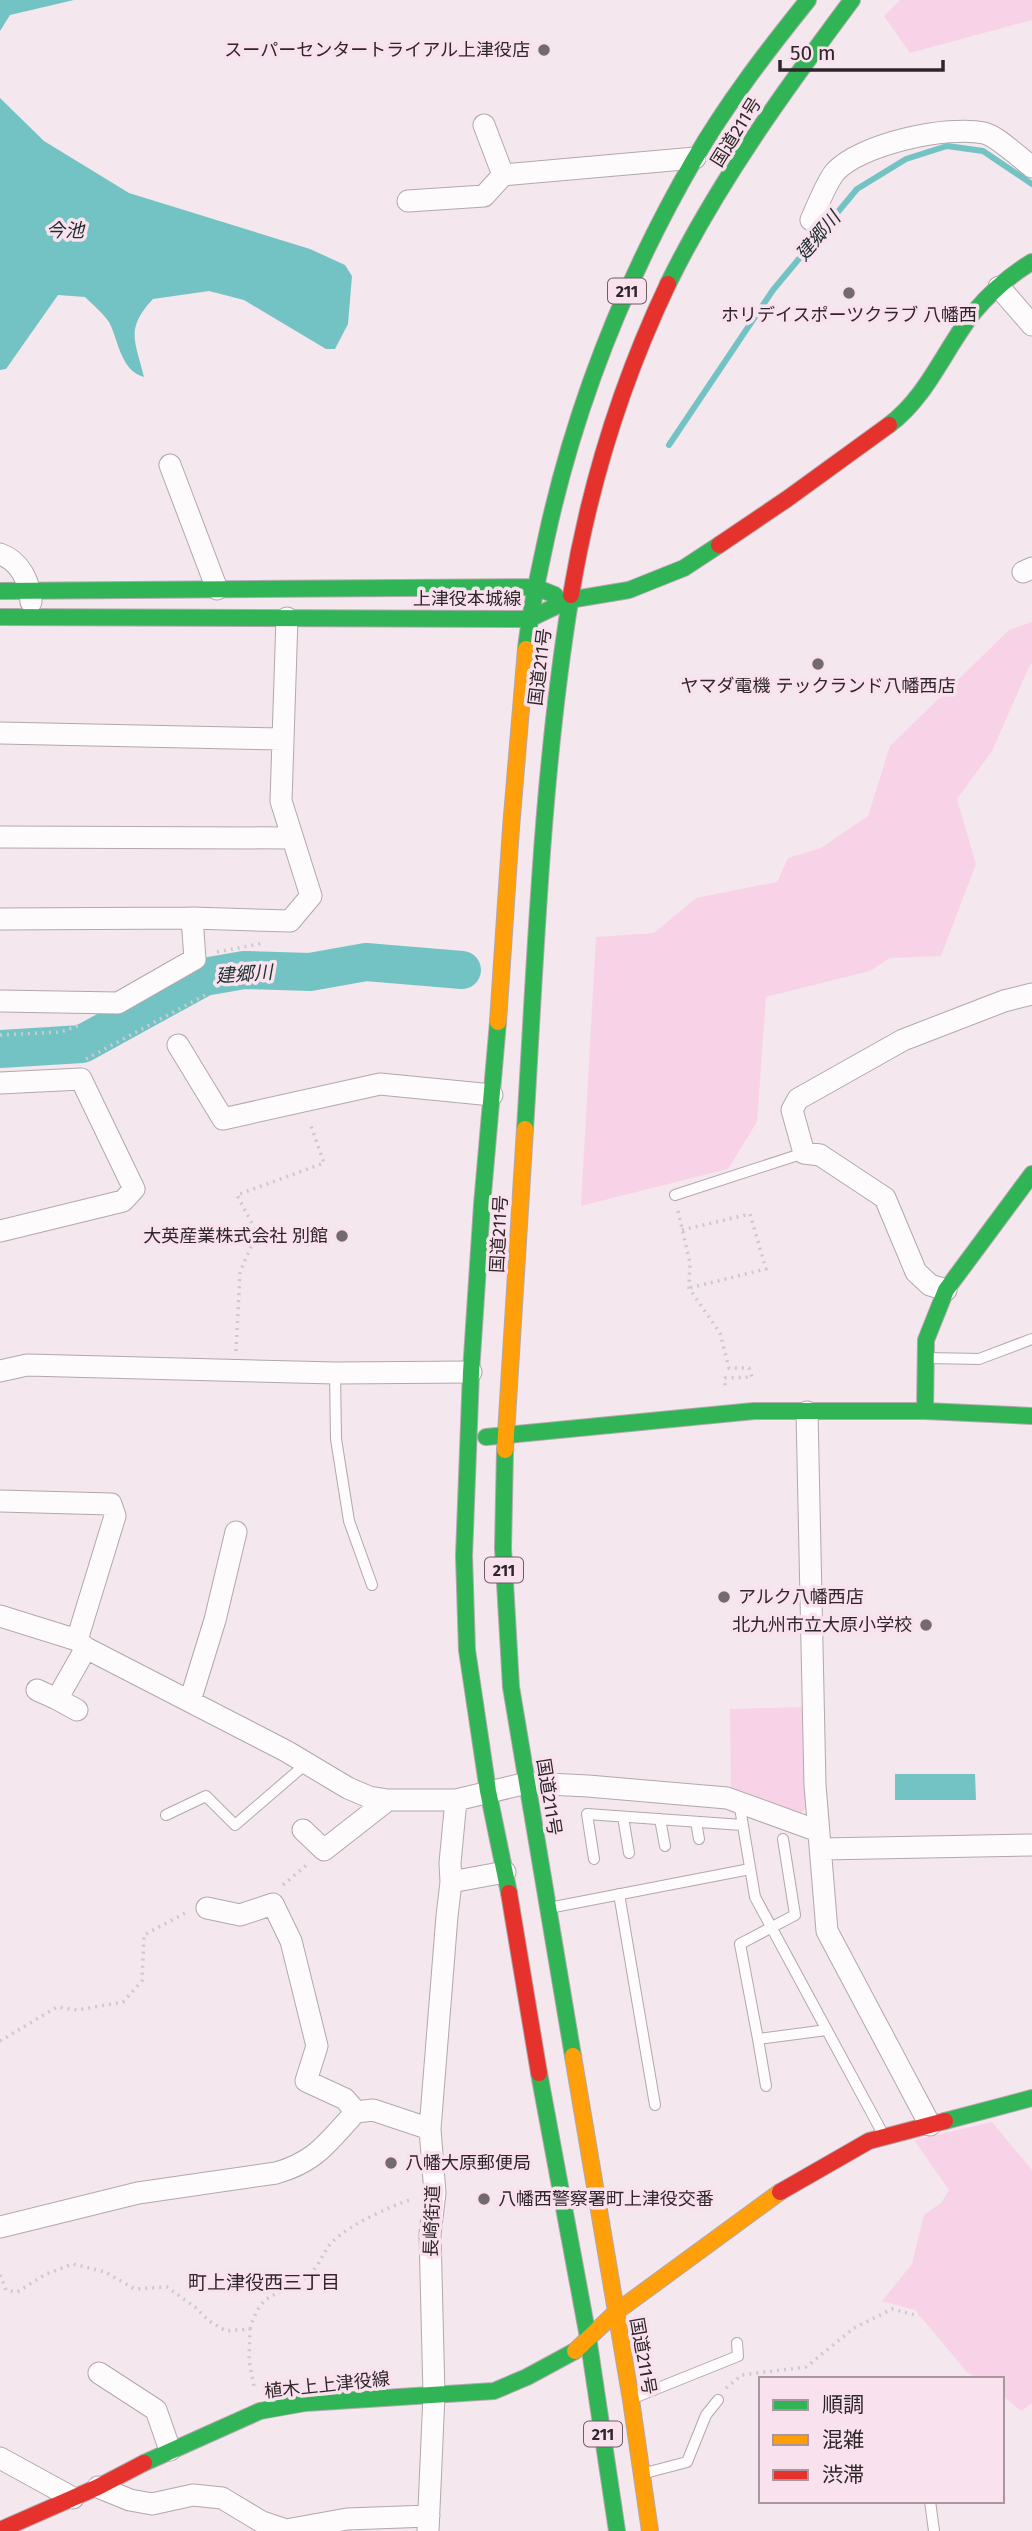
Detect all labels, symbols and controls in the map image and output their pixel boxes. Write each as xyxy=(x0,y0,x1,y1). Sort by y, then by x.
scale bar xyxy=(780,28,943,72)
place label: スーパーセンタートライアル上津役店 xyxy=(224,39,530,61)
text: 50 m xyxy=(790,40,836,66)
marker: スーパーセンタートライアル上津役店 xyxy=(536,42,552,58)
street label: 国道211号 xyxy=(706,93,766,171)
water label: 建郷川 xyxy=(791,205,846,265)
water label: 今池 xyxy=(46,219,86,242)
road number: 211 xyxy=(608,278,646,304)
marker: ホリデイスポーツクラブ 八幡西 xyxy=(841,285,857,301)
place label: ホリデイスポーツクラブ 八幡西 xyxy=(721,304,977,326)
street label: 上津役本城線 xyxy=(413,588,521,610)
street label: 国道211号 xyxy=(524,627,556,707)
marker: ヤマダ電機 テックランド八幡西店 xyxy=(810,656,826,672)
place label: ヤマダ電機 テックランド八幡西店 xyxy=(681,675,955,697)
water label: 建郷川 xyxy=(215,960,275,987)
street label: 国道211号 xyxy=(486,1195,512,1273)
place label: 大英産業株式会社 別館 xyxy=(143,1225,328,1247)
marker: 大英産業株式会社 別館 xyxy=(334,1228,350,1244)
road number: 211 xyxy=(485,1558,523,1582)
place label: アルク八幡西店 xyxy=(738,1586,864,1608)
marker: アルク八幡西店 xyxy=(716,1589,732,1605)
place label: 北九州市立大原小学校 xyxy=(732,1614,912,1636)
marker: 北九州市立大原小学校 xyxy=(918,1617,934,1633)
street label: 国道211号 xyxy=(532,1757,566,1837)
place label: 八幡大原郵便局 xyxy=(405,2152,531,2174)
marker: 八幡大原郵便局 xyxy=(383,2155,399,2171)
street label: 長崎街道 xyxy=(420,2185,444,2257)
place label: 八幡西警察署町上津役交番 xyxy=(498,2188,714,2210)
marker: 八幡西警察署町上津役交番 xyxy=(476,2191,492,2207)
district label: 町上津役西三丁目 xyxy=(188,2271,340,2294)
street label: 国道211号 xyxy=(625,2316,661,2396)
street label: 植木上上津役線 xyxy=(263,2367,391,2403)
legend xyxy=(759,2377,1004,2503)
text: 順調 xyxy=(822,2392,864,2418)
road number: 211 xyxy=(584,2422,622,2446)
text: 混雑 xyxy=(822,2427,864,2453)
text: 渋滞 xyxy=(822,2462,864,2488)

